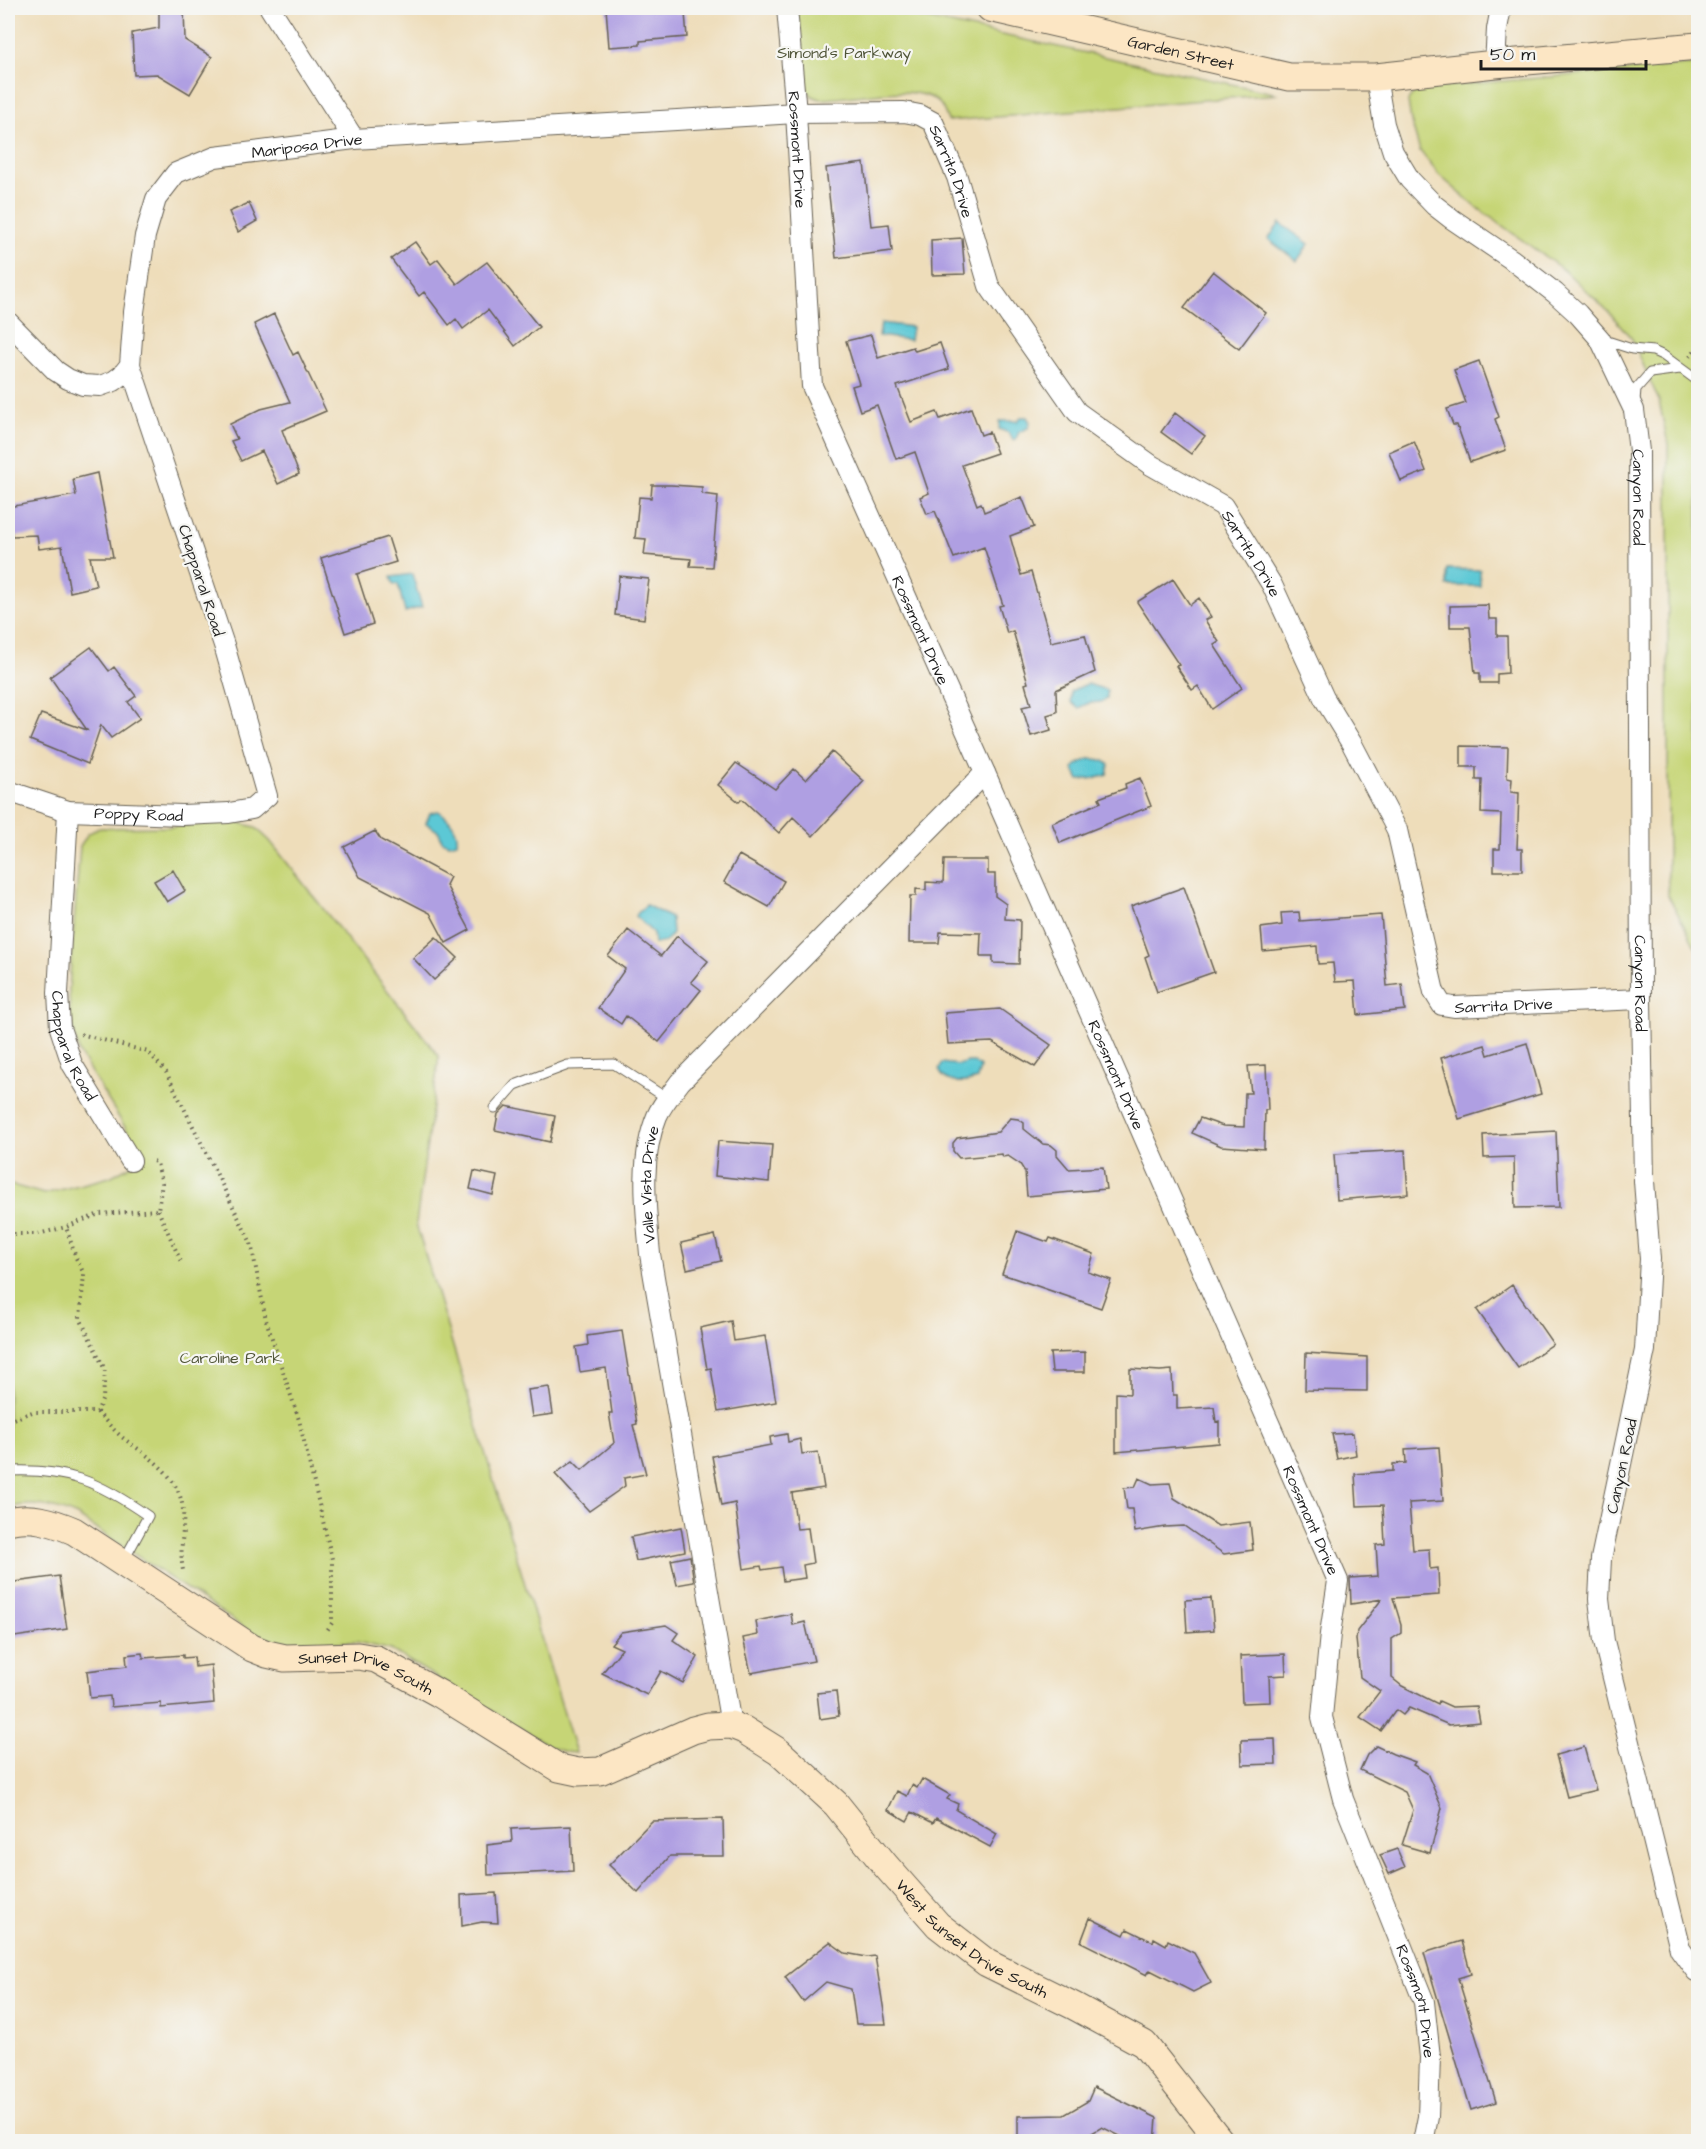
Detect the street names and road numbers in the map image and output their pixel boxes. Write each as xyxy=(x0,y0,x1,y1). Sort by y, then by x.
street label: Garden Street xyxy=(1125,30,1237,76)
street label: Rossmont Drive xyxy=(782,90,812,209)
street label: Sarrita Drive xyxy=(923,121,978,221)
street label: Mariposa Drive xyxy=(250,129,363,164)
street label: Canyon Road xyxy=(1626,449,1649,546)
street label: Sarrita Drive xyxy=(1216,506,1286,601)
street label: Chapparal Road xyxy=(173,522,229,639)
street label: Rossmont Drive xyxy=(886,572,954,689)
street label: Poppy Road xyxy=(94,802,184,827)
street label: Canyon Road xyxy=(1628,935,1652,1032)
street label: Chapparal Road xyxy=(46,990,102,1105)
street label: Sarrita Drive xyxy=(1454,993,1553,1019)
street label: Rossmont Drive xyxy=(1082,1017,1150,1134)
street label: Valle Vista Drive xyxy=(635,1123,665,1244)
street label: Canyon Road xyxy=(1601,1417,1644,1516)
street label: Rossmont Drive xyxy=(1277,1462,1344,1579)
street label: Sunset Drive South xyxy=(298,1645,437,1700)
street label: West Sunset Drive South xyxy=(891,1875,1052,2004)
street label: Rossmont Drive xyxy=(1390,1941,1440,2059)

